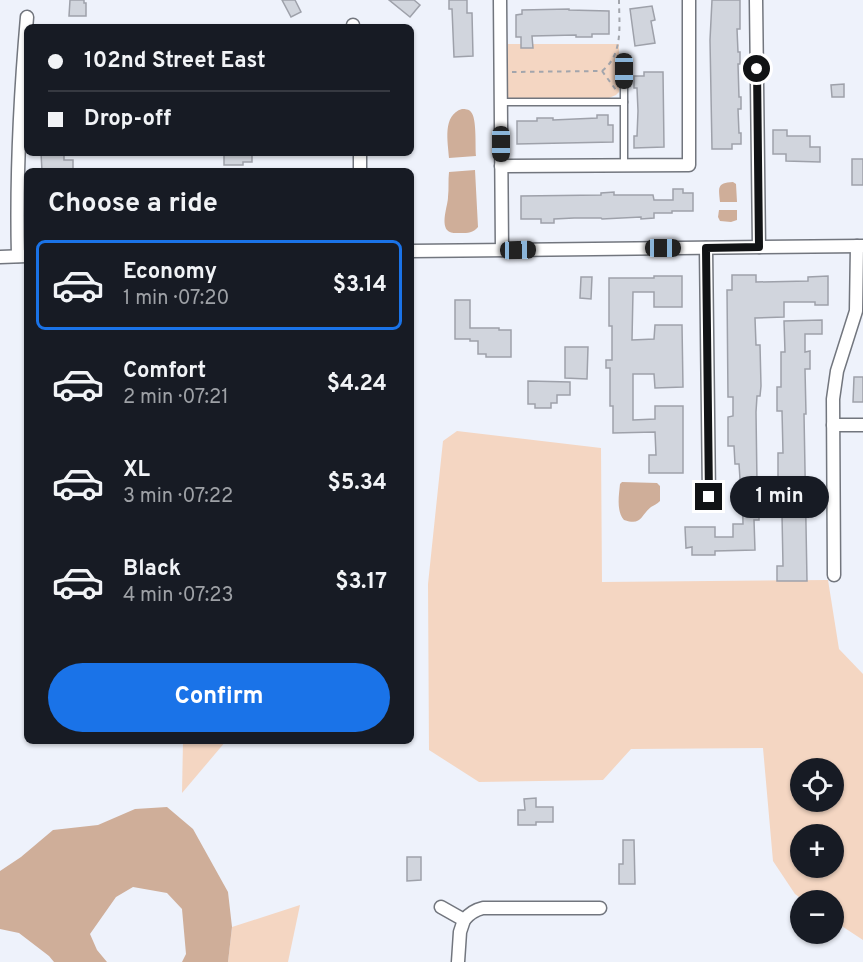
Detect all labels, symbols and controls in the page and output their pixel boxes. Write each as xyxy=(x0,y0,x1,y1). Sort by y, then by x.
text: 102nd Street East xyxy=(84,48,266,75)
car xyxy=(615,53,633,89)
route start xyxy=(743,55,770,82)
text: Drop-off xyxy=(84,106,171,133)
car xyxy=(492,126,510,162)
text: Choose a ride xyxy=(48,187,218,221)
car xyxy=(645,239,681,257)
car xyxy=(500,241,536,259)
icon: car xyxy=(51,258,105,312)
text: Economy xyxy=(123,259,217,286)
text: $3.14 xyxy=(333,272,387,299)
text: 1 min · 07:20 xyxy=(123,286,229,312)
icon: car xyxy=(51,357,105,411)
text: Comfort xyxy=(123,358,206,385)
text: $4.24 xyxy=(327,371,387,398)
text: 2 min · 07:21 xyxy=(123,385,229,411)
icon: car xyxy=(51,456,105,510)
text: XL xyxy=(123,457,150,484)
text: $5.34 xyxy=(328,470,387,497)
callout: 1 min xyxy=(730,476,829,518)
route end xyxy=(695,483,722,510)
text: 3 min · 07:22 xyxy=(123,484,233,510)
text: 1 min xyxy=(755,484,804,510)
icon: car xyxy=(51,555,105,609)
text: Black xyxy=(123,556,181,583)
text: $3.17 xyxy=(335,569,387,596)
text: 4 min · 07:23 xyxy=(123,583,233,609)
button: Confirm xyxy=(48,663,390,732)
map controls xyxy=(790,758,844,944)
button: locate xyxy=(790,758,844,812)
button: + xyxy=(790,824,844,878)
button: − xyxy=(790,890,844,944)

